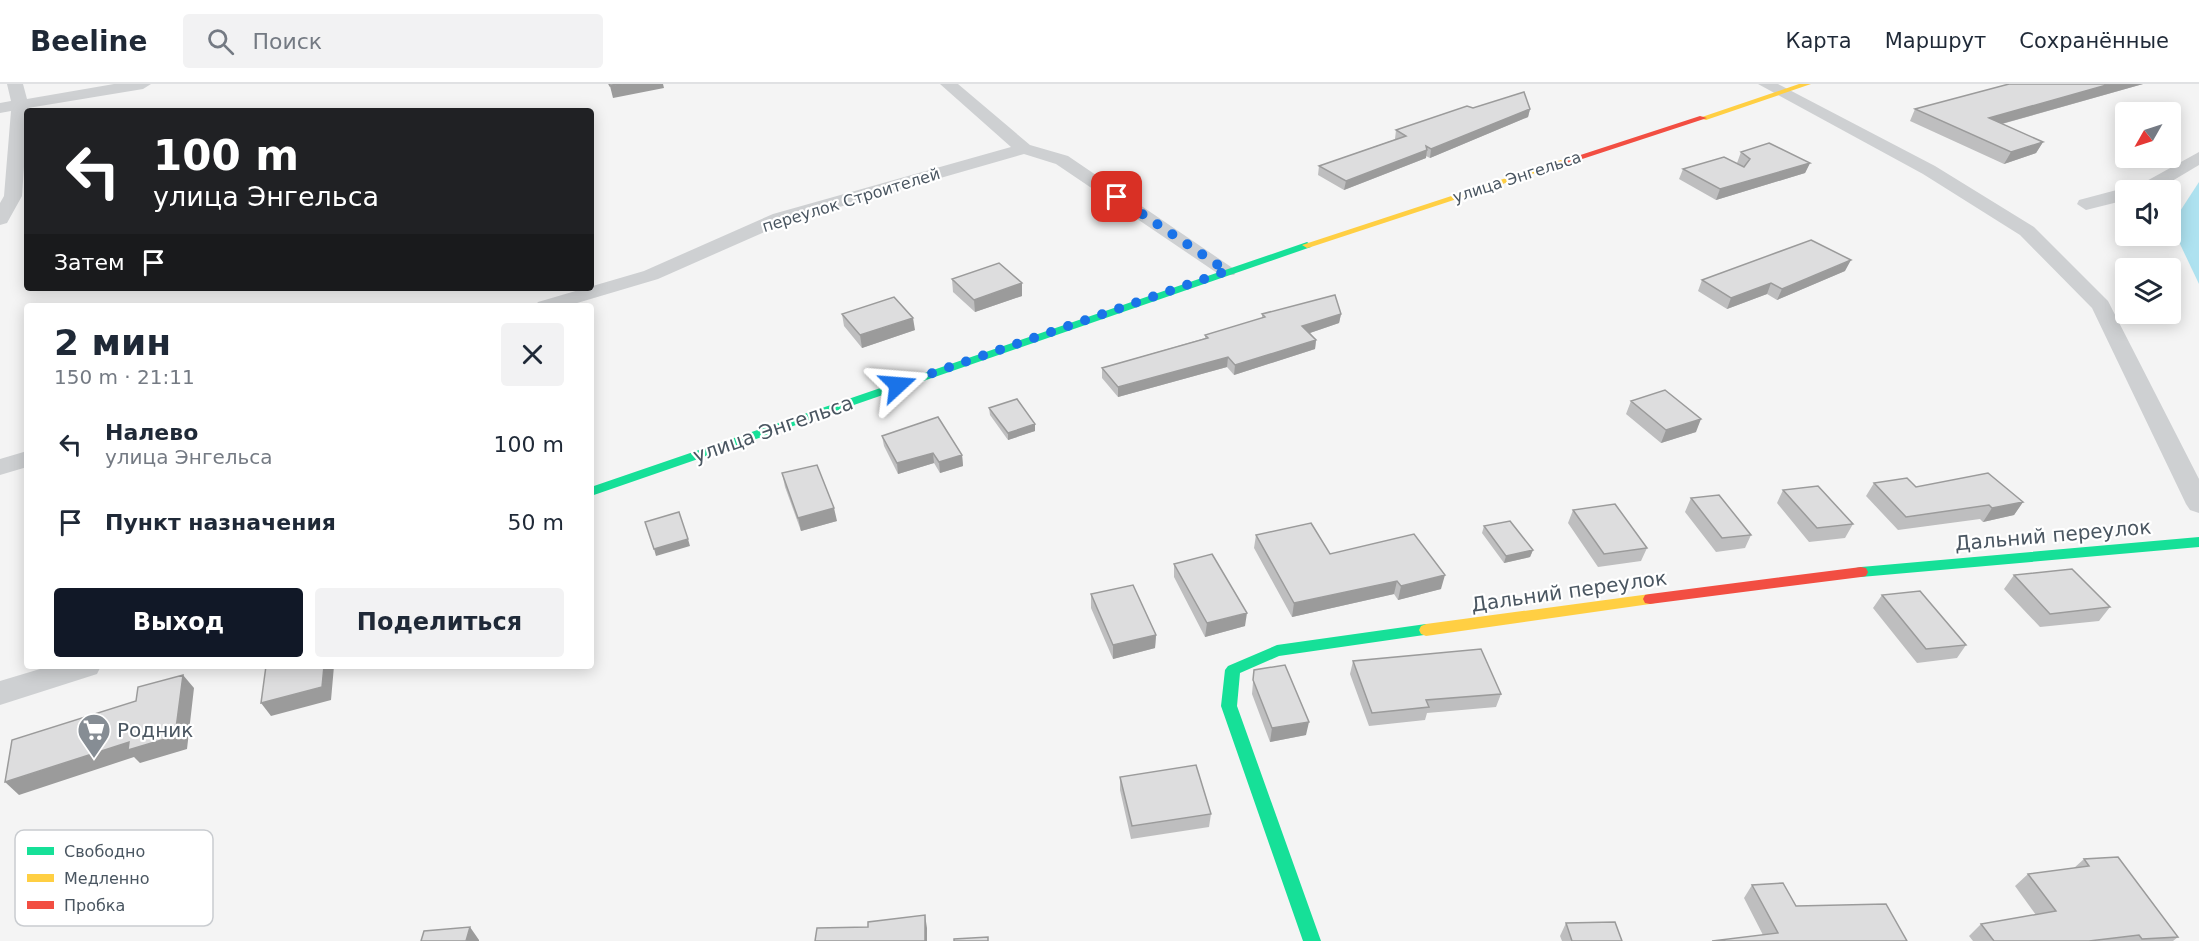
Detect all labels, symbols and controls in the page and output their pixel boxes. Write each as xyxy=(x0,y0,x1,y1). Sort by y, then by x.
search box xyxy=(183,14,603,68)
text: Beeline xyxy=(30,25,147,58)
icon: search xyxy=(204,25,237,58)
text: Поиск xyxy=(252,29,322,54)
text: Карта xyxy=(1786,29,1852,53)
text: Маршрут xyxy=(1885,29,1986,53)
text: Сохранённые xyxy=(2019,29,2169,53)
north arrow xyxy=(2115,102,2181,168)
map controls xyxy=(2115,102,2181,324)
text: 100 m xyxy=(153,131,299,180)
icon: left xyxy=(54,132,132,210)
street label: улица Энгельса xyxy=(1450,147,1584,207)
street label: переулок Строителей xyxy=(760,164,942,236)
pin xyxy=(1091,171,1142,222)
icon: arrive xyxy=(1100,180,1133,213)
button: sound xyxy=(2115,180,2181,246)
text: улица Энгельса xyxy=(153,181,379,212)
icon: arrive xyxy=(137,246,170,279)
text: Затем xyxy=(54,250,125,275)
button: layers xyxy=(2115,258,2181,324)
text: 2 мин xyxy=(54,322,171,363)
button: close xyxy=(501,323,564,386)
position arrow xyxy=(866,353,930,417)
text: 150 m · 21:11 xyxy=(54,365,195,389)
street label: улица Энгельса xyxy=(690,390,856,468)
text: Налево xyxy=(105,420,198,445)
icon: left xyxy=(54,428,87,461)
text: 100 m xyxy=(494,432,564,457)
text: улица Энгельса xyxy=(105,445,273,469)
icon: arrive xyxy=(54,506,87,539)
text: Пункт назначения xyxy=(105,510,336,535)
text: 50 m xyxy=(508,510,564,535)
street label: Дальний переулок xyxy=(1954,514,2152,556)
street label: Дальний переулок xyxy=(1470,565,1668,617)
button: Выход xyxy=(54,588,303,657)
button: Поделиться xyxy=(315,588,564,657)
supermarket icon: Родник xyxy=(76,712,112,759)
place label: Родник xyxy=(117,718,193,742)
legend xyxy=(15,830,213,926)
text: Свободно xyxy=(64,842,145,861)
text: Медленно xyxy=(64,869,150,888)
text: Пробка xyxy=(64,896,125,915)

